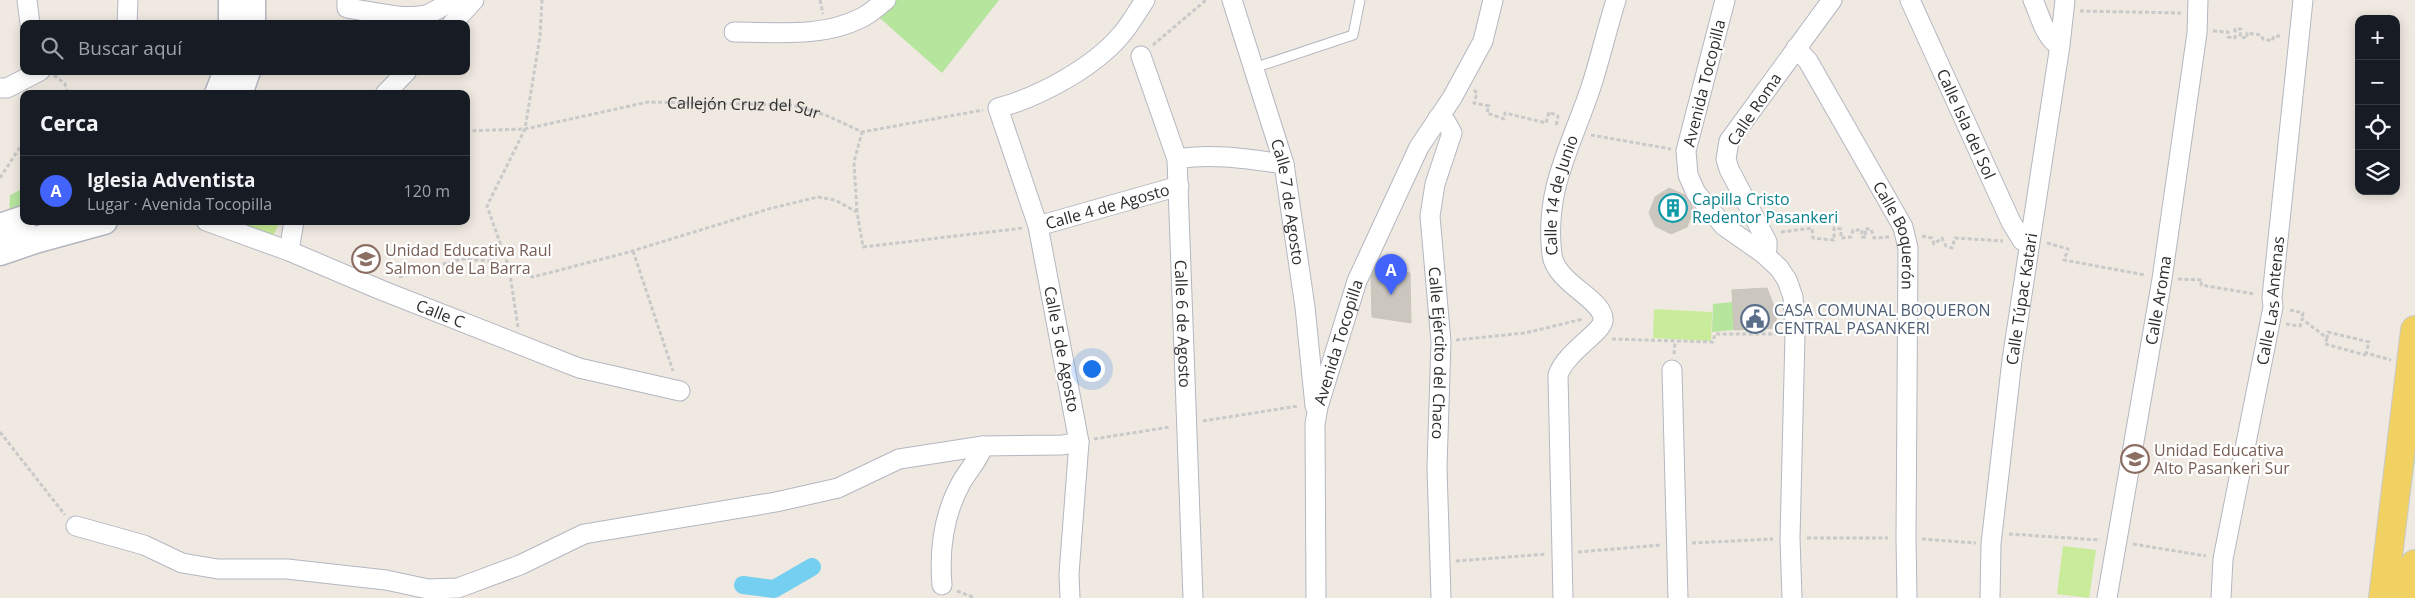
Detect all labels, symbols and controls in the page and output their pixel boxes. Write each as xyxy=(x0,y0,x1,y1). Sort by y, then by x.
map controls xyxy=(2355,15,2400,195)
button: + xyxy=(2355,15,2400,60)
street label: Avenida Tocopilla xyxy=(1678,17,1730,149)
search box xyxy=(20,20,470,75)
icon: search xyxy=(38,34,66,62)
text: Buscar aquí xyxy=(78,35,182,61)
button: − xyxy=(2355,60,2400,105)
street label: Calle Isla del Sol xyxy=(1932,65,2001,182)
street label: Calle Roma xyxy=(1722,68,1786,150)
street label: Callejón Cruz del Sur xyxy=(667,91,823,124)
button: locate xyxy=(2355,105,2400,150)
text: Cerca xyxy=(40,109,99,137)
street label: Calle 14 de Junio xyxy=(1540,132,1583,257)
street label: Calle 7 de Agosto xyxy=(1266,136,1310,266)
button: layers xyxy=(2355,150,2400,195)
text: Iglesia Adventista xyxy=(87,167,256,193)
street label: Calle Boquerón xyxy=(1868,177,1919,290)
street label: Calle 4 de Agosto xyxy=(1043,178,1172,234)
text: A xyxy=(50,180,62,202)
text: 120 m xyxy=(404,180,450,202)
place label: Capilla Cristo Redentor Pasankeri xyxy=(1692,188,1838,228)
text: Lugar · Avenida Tocopilla xyxy=(87,193,272,215)
building icon: Capilla Cristo Redentor Pasankeri xyxy=(1658,193,1688,223)
street label: Calle Túpac Katari xyxy=(2000,231,2042,366)
street label: Calle Las Antenas xyxy=(2251,235,2289,367)
place label: Unidad Educativa Raul Salmon de La Barra xyxy=(385,239,552,279)
school or university icon: Unidad Educativa Raul Salmon de La Barra xyxy=(351,244,381,274)
pin: A xyxy=(1375,254,1407,295)
street label: Calle Aroma xyxy=(2140,254,2176,347)
street label: Calle 6 de Agosto xyxy=(1170,260,1196,388)
street label: Calle Ejército del Chaco xyxy=(1423,266,1452,440)
street label: Avenida Tocopilla xyxy=(1308,277,1368,408)
street label: Calle 5 de Agosto xyxy=(1039,284,1085,414)
street label: Calle C xyxy=(413,294,468,333)
place label: CASA COMUNAL BOQUERON CENTRAL PASANKERI xyxy=(1774,299,1991,339)
public building icon: CASA COMUNAL BOQUERON CENTRAL PASANKERI xyxy=(1740,304,1770,334)
your location xyxy=(1079,356,1105,382)
place label: Unidad Educativa Alto Pasankeri Sur xyxy=(2154,439,2290,479)
school or university icon: Unidad Educativa Alto Pasankeri Sur xyxy=(2120,444,2150,474)

